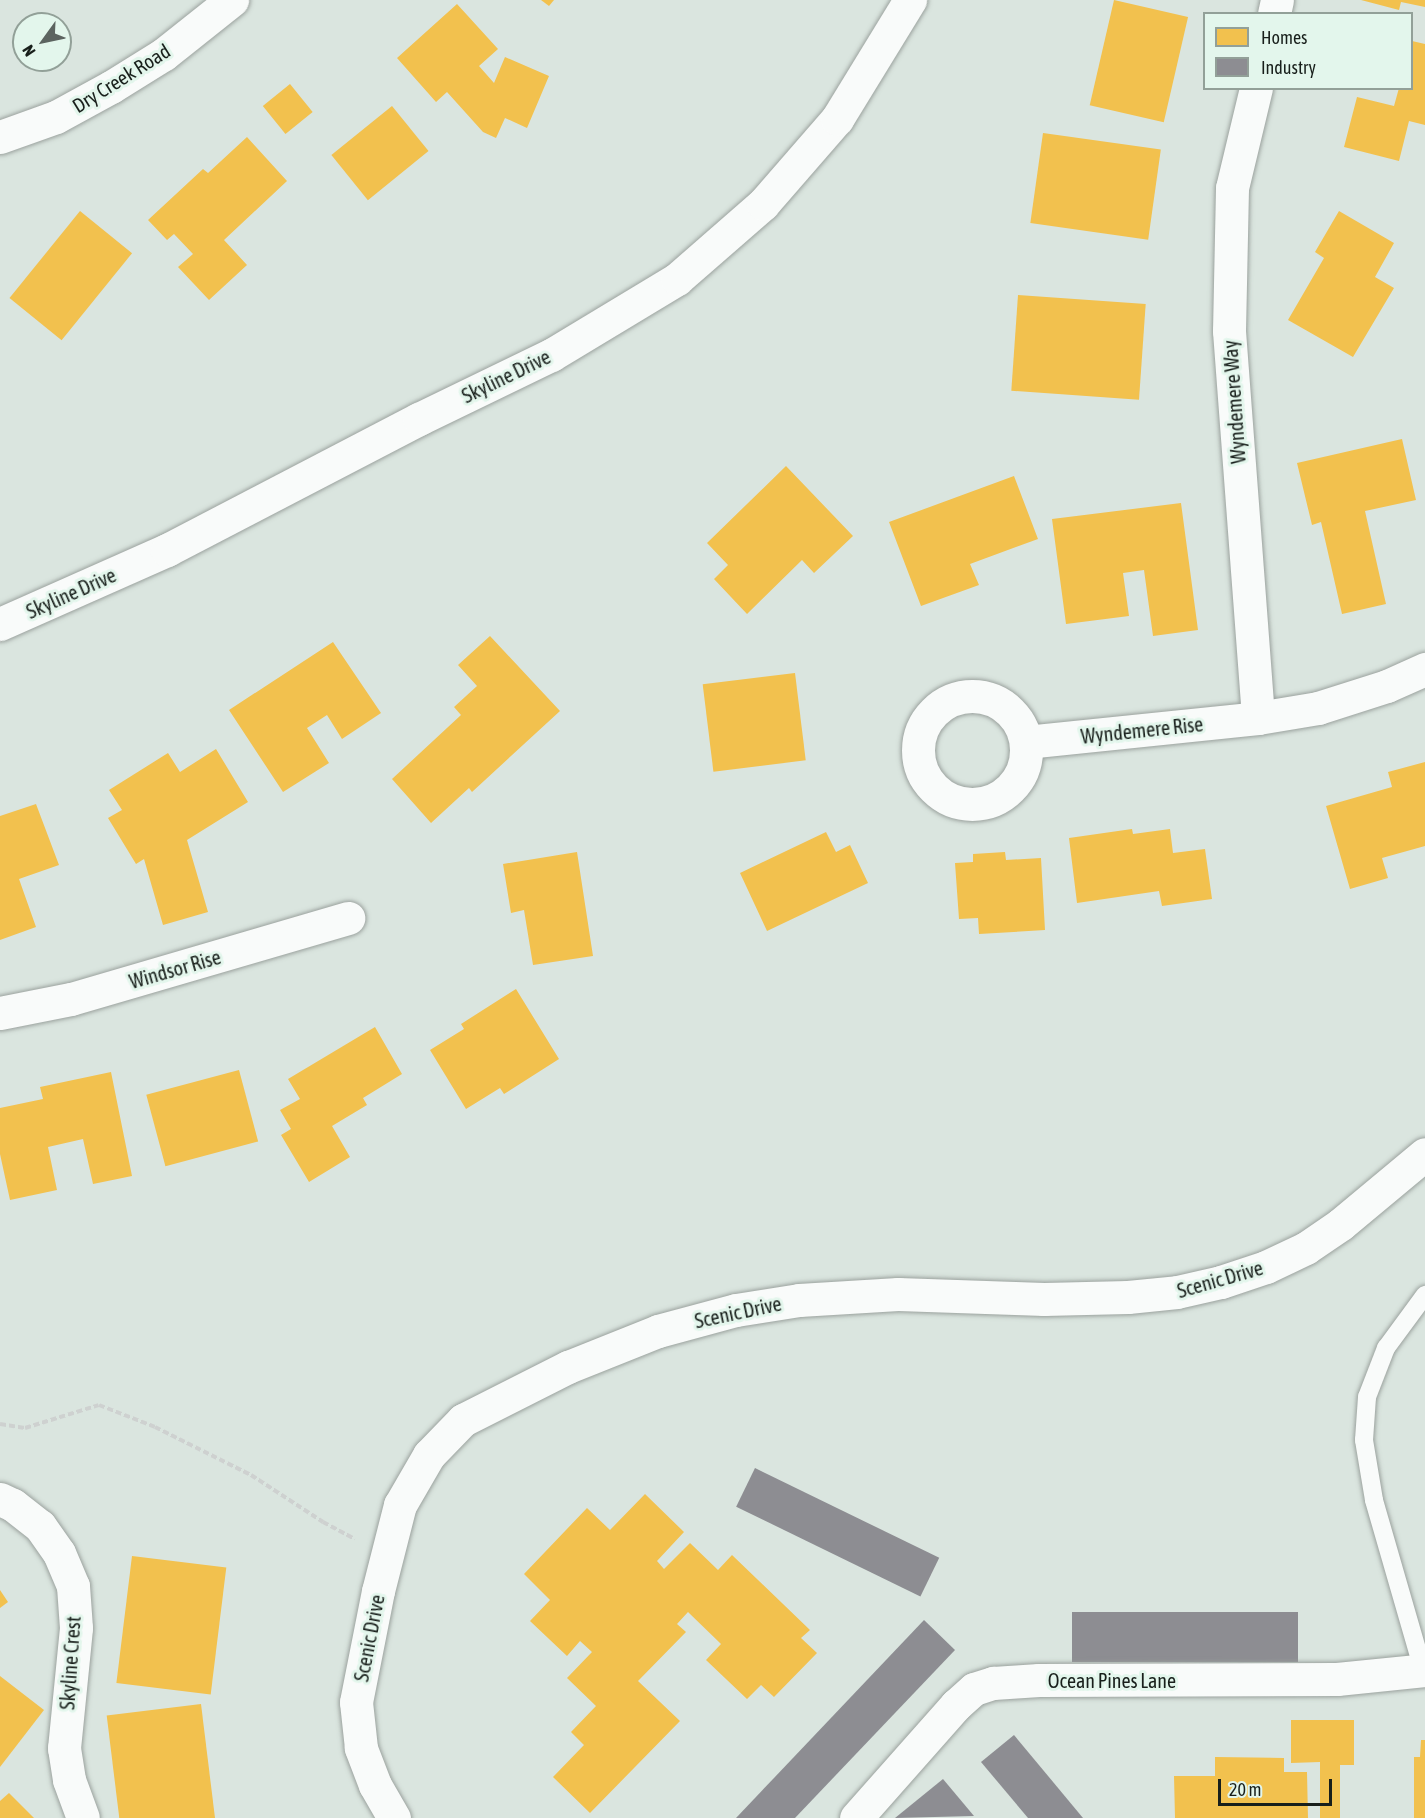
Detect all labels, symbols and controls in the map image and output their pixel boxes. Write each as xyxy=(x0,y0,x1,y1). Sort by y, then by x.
north arrow xyxy=(12,12,72,72)
legend xyxy=(1203,12,1413,90)
text: Homes xyxy=(1261,27,1307,48)
street label: Dry Creek Road xyxy=(68,38,174,118)
text: N xyxy=(18,42,39,60)
text: Industry xyxy=(1261,57,1316,78)
street label: Wyndemere Way xyxy=(1218,339,1250,465)
street label: Skyline Drive xyxy=(458,344,554,408)
street label: Skyline Drive xyxy=(22,563,120,623)
street label: Wyndemere Rise xyxy=(1080,712,1204,748)
street label: Windsor Rise xyxy=(126,944,224,994)
street label: Scenic Drive xyxy=(1174,1255,1266,1303)
street label: Scenic Drive xyxy=(692,1291,784,1333)
street label: Scenic Drive xyxy=(349,1592,389,1684)
street label: Skyline Crest xyxy=(55,1615,85,1711)
street label: Ocean Pines Lane xyxy=(1048,1668,1176,1692)
scale bar xyxy=(1221,1767,1335,1805)
text: 20 m xyxy=(1229,1779,1261,1800)

